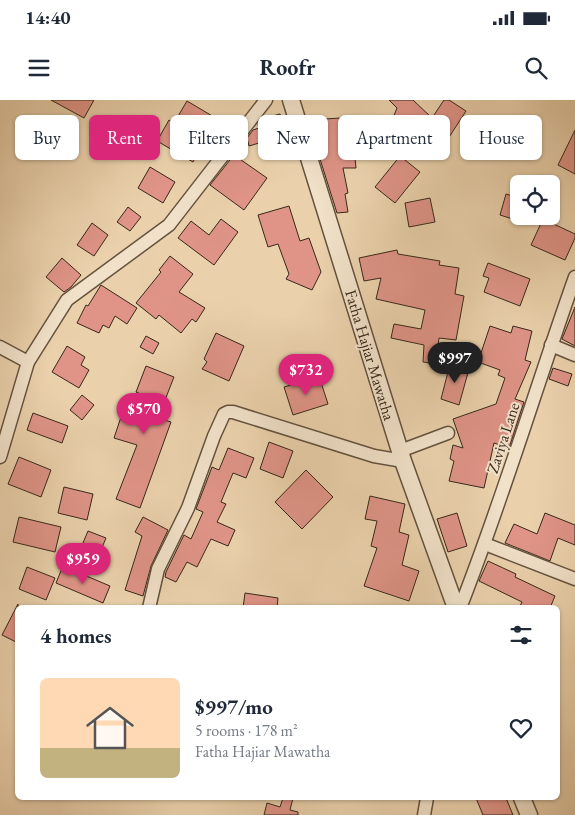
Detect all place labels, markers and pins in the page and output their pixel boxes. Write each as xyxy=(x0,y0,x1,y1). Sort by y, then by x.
pin: $997 xyxy=(425,342,485,384)
pin: $732 xyxy=(276,354,336,396)
pin: $570 xyxy=(114,392,174,435)
pin: $959 xyxy=(53,542,113,585)

